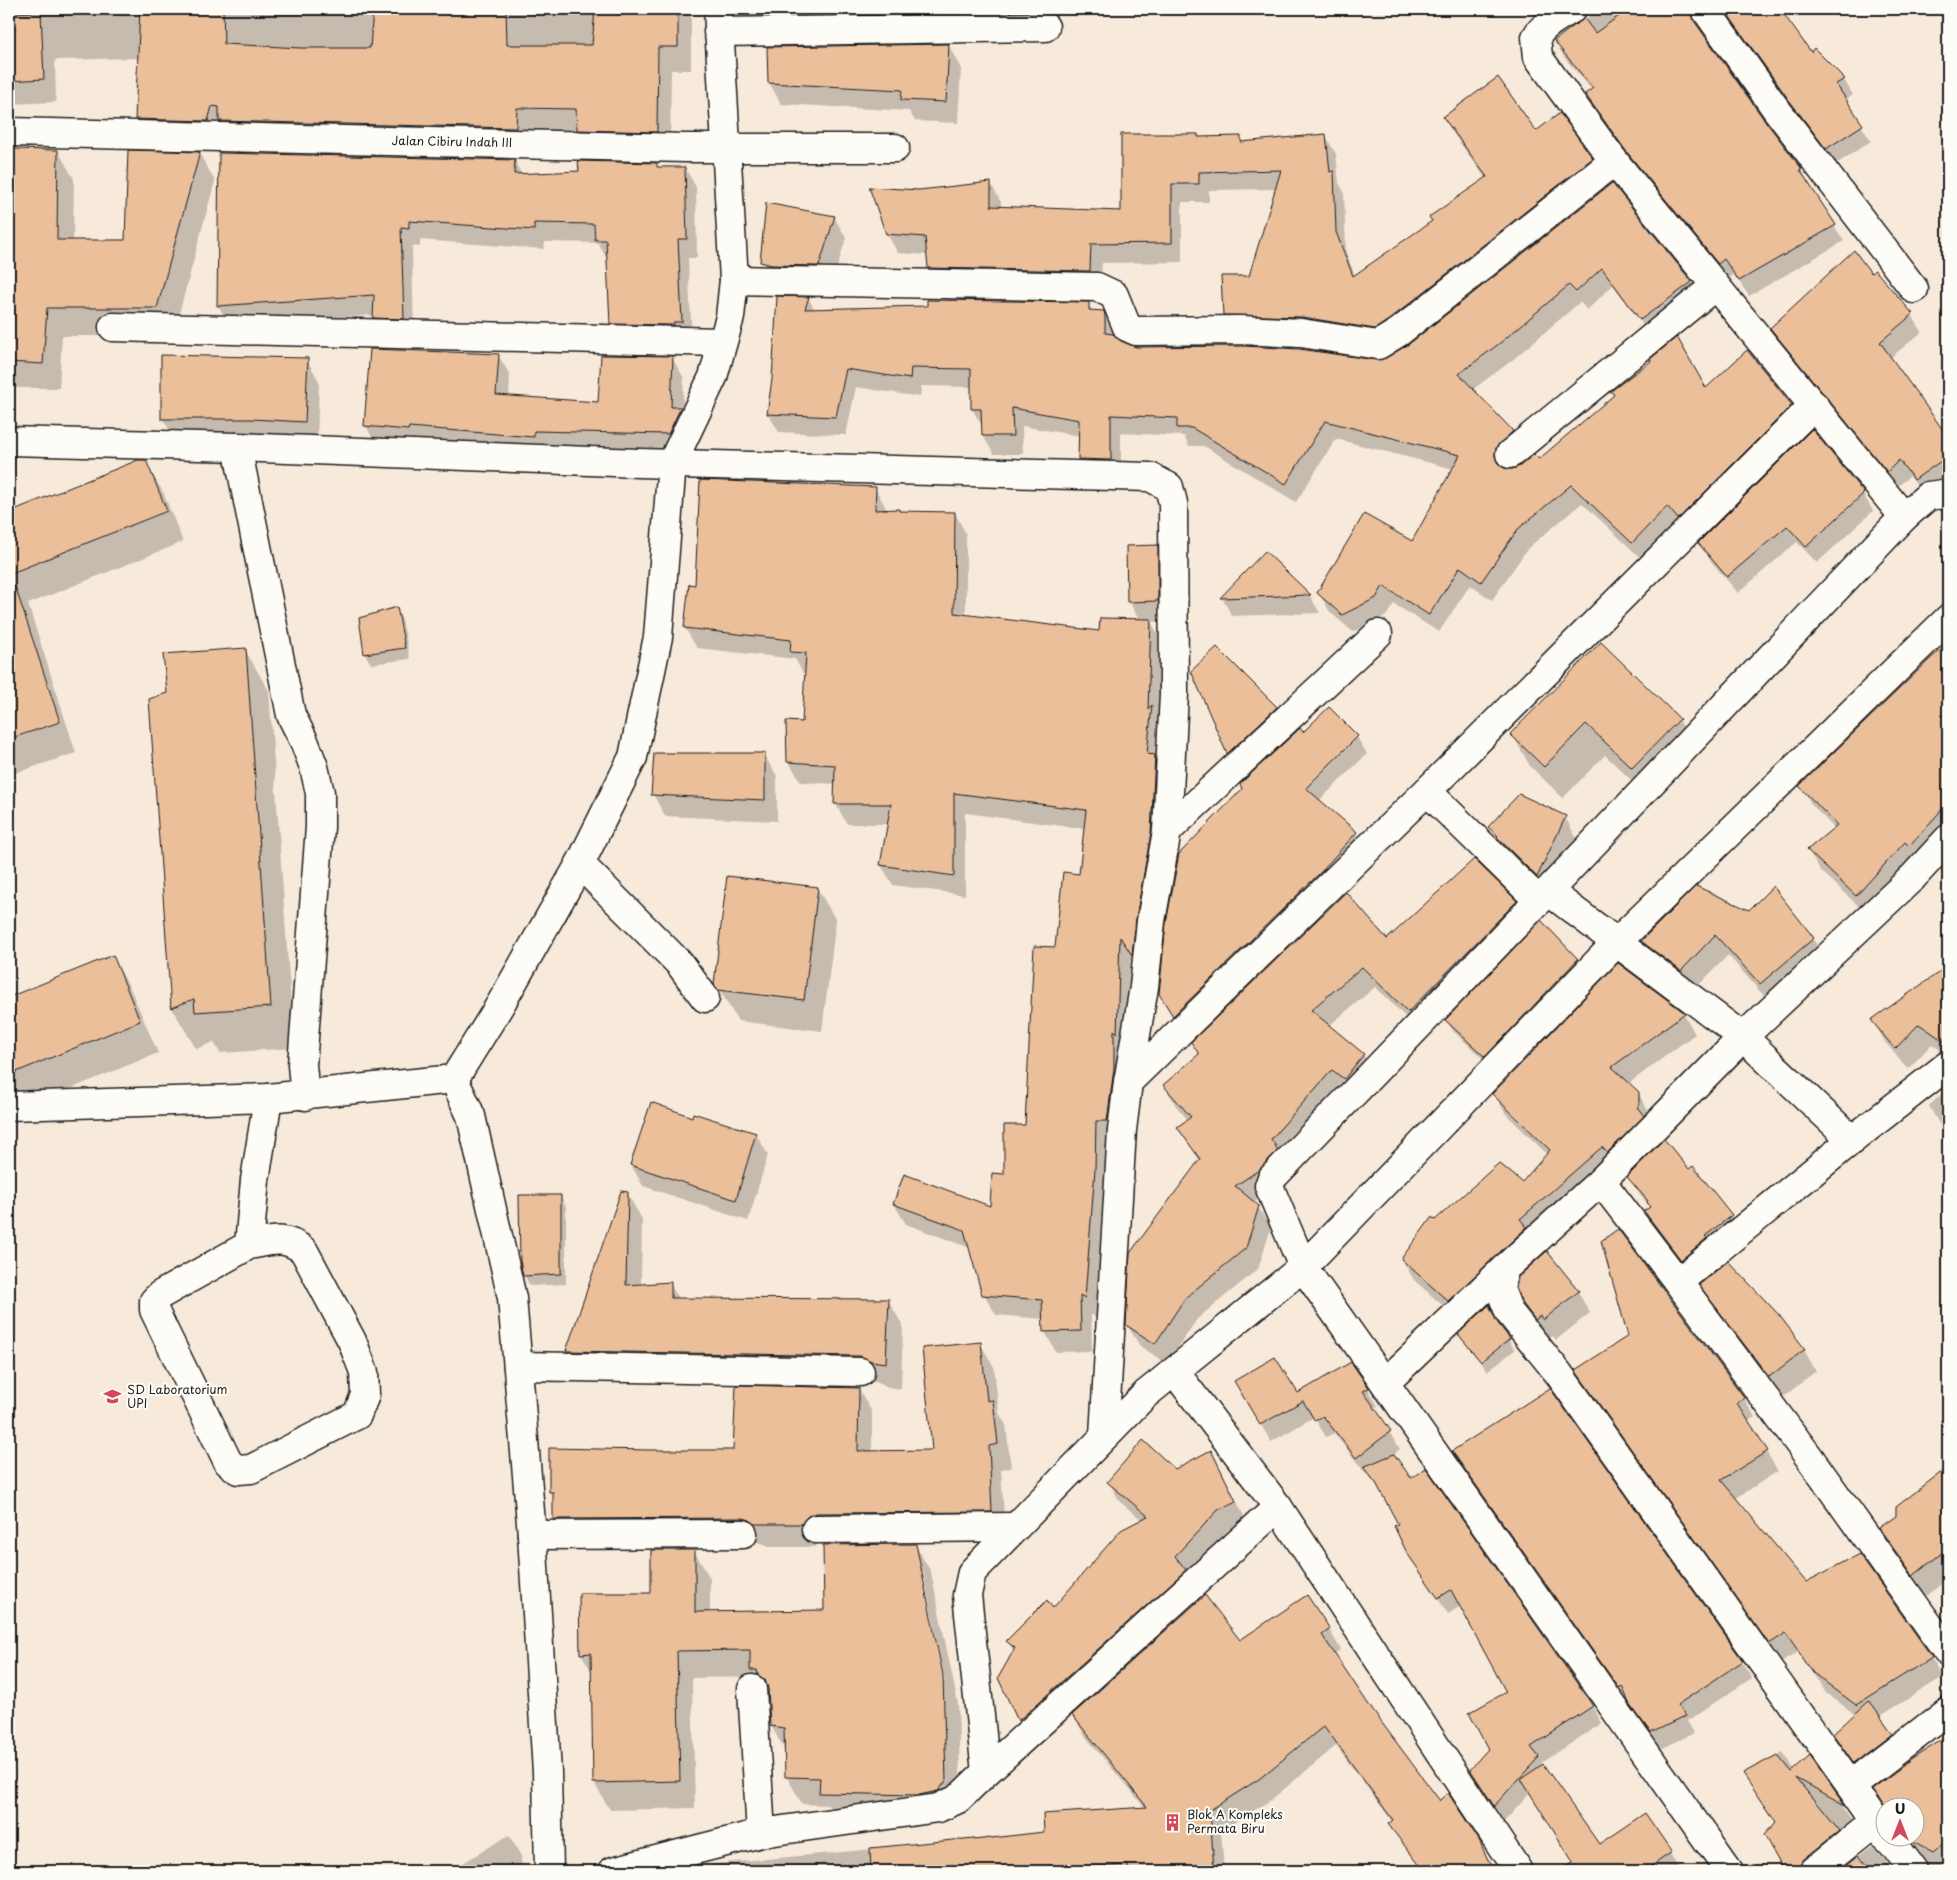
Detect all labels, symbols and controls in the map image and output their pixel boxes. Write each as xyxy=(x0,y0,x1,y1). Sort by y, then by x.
street label: Jalan Cibiru Indah III xyxy=(391,131,513,151)
place label: SD Laboratorium UPI xyxy=(127,1380,227,1412)
school or university icon: SD Laboratorium UPI xyxy=(103,1387,123,1407)
north arrow xyxy=(1874,1798,1924,1848)
text: U xyxy=(1895,1798,1905,1819)
place label: Blok A Kompleks Permata Biru xyxy=(1187,1805,1283,1837)
building icon: Blok A Kompleks Permata Biru xyxy=(1163,1812,1183,1832)

